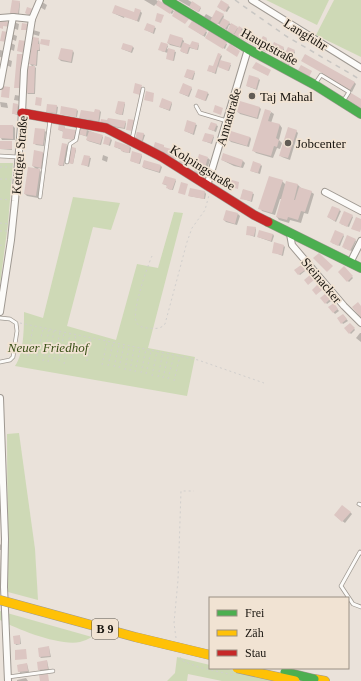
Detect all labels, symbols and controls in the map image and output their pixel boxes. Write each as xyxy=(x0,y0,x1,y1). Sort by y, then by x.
street label: Langfuhr xyxy=(281,15,331,54)
street label: Hauptstraße xyxy=(239,25,301,68)
street label: Annastraße xyxy=(213,86,244,148)
place label: Taj Mahal xyxy=(260,89,313,104)
marker: Taj Mahal xyxy=(247,91,257,101)
street label: Kettiger Straße xyxy=(9,115,30,195)
place label: Jobcenter xyxy=(296,136,346,151)
marker: Jobcenter xyxy=(283,138,293,148)
street label: Kolpingstraße xyxy=(168,142,238,193)
street label: Steinacker xyxy=(298,254,345,307)
park label: Neuer Friedhof xyxy=(7,340,91,355)
legend xyxy=(209,597,349,669)
text: Frei xyxy=(245,606,265,620)
road number: B 9 xyxy=(92,619,118,639)
text: Zäh xyxy=(245,626,264,640)
text: Stau xyxy=(245,646,266,660)

